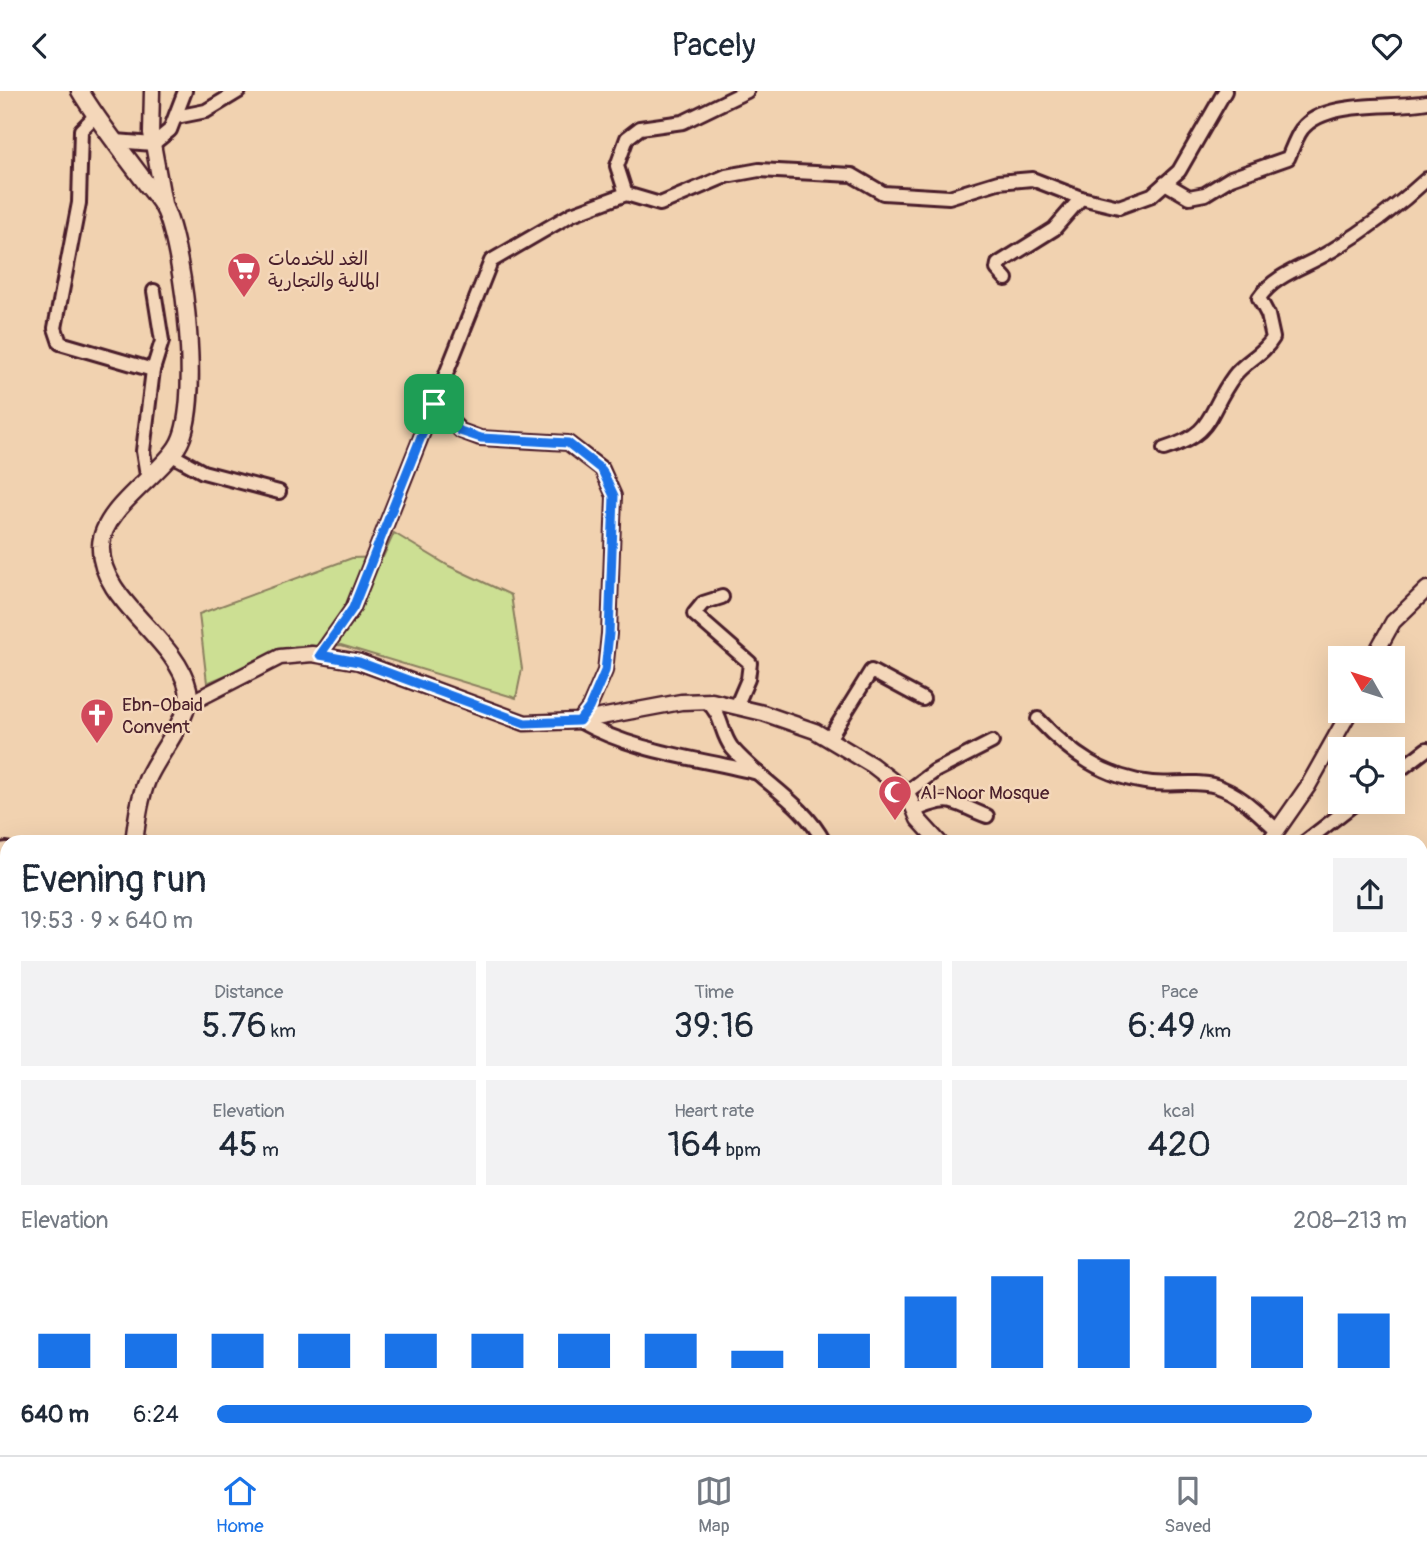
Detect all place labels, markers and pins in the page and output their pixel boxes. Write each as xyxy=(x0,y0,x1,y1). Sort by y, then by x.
place label: الغد للخدمات المالية والتجارية xyxy=(268,247,380,293)
supermarket icon: الغد للخدمات المالية والتجارية xyxy=(225,250,263,299)
pin xyxy=(404,374,464,434)
place label: Ebn-Obaid Convent xyxy=(122,693,203,739)
church icon: Ebn-Obaid Convent xyxy=(78,696,116,745)
mosque icon: Al-Noor Mosque xyxy=(876,773,914,822)
place label: Al-Noor Mosque xyxy=(920,781,1050,805)

